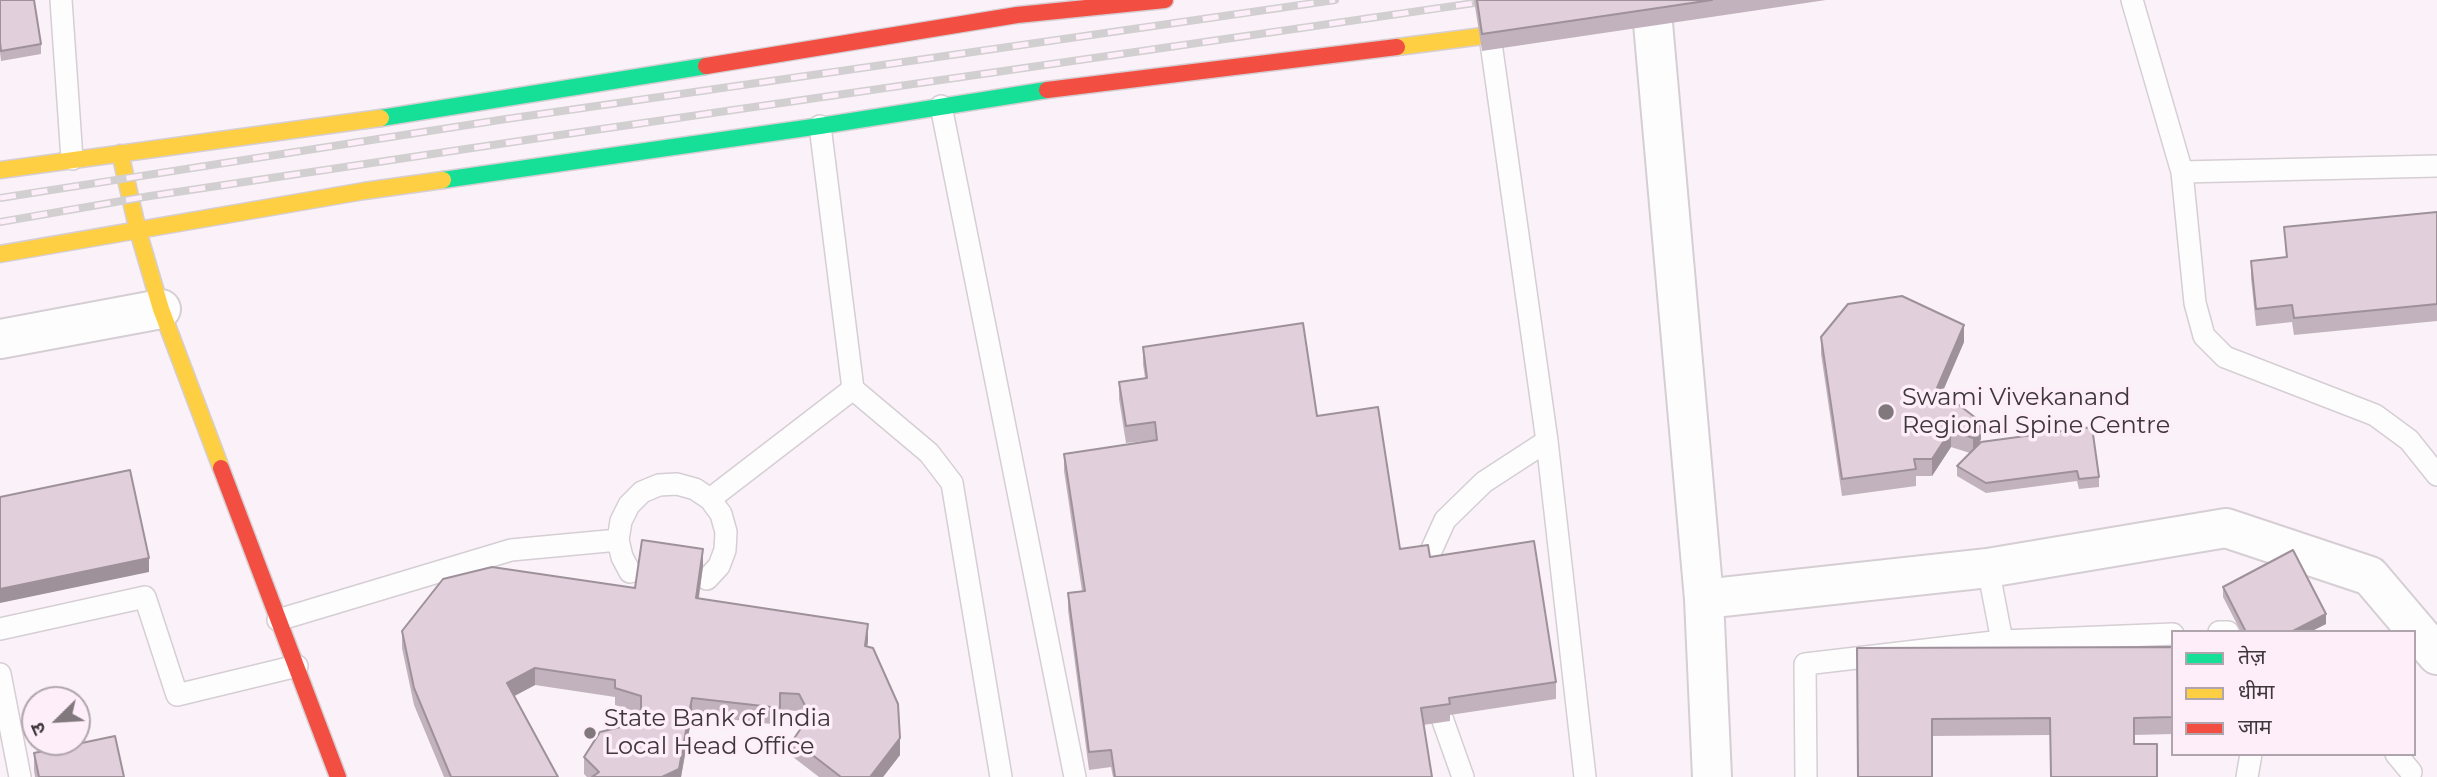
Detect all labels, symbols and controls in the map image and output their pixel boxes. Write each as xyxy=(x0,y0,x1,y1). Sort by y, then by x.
place label: Swami Vivekanand Regional Spine Centre xyxy=(1902,384,2170,440)
marker: Swami Vivekanand Regional Spine Centre xyxy=(1876,402,1896,422)
legend xyxy=(2171,630,2416,756)
text: तेज़ xyxy=(2238,644,2266,669)
text: धीमा xyxy=(2238,679,2274,704)
north arrow xyxy=(21,686,91,756)
place label: State Bank of India Local Head Office xyxy=(604,705,831,761)
text: जाम xyxy=(2238,714,2272,739)
text: उ xyxy=(25,719,51,739)
marker: State Bank of India Local Head Office xyxy=(582,725,598,741)

